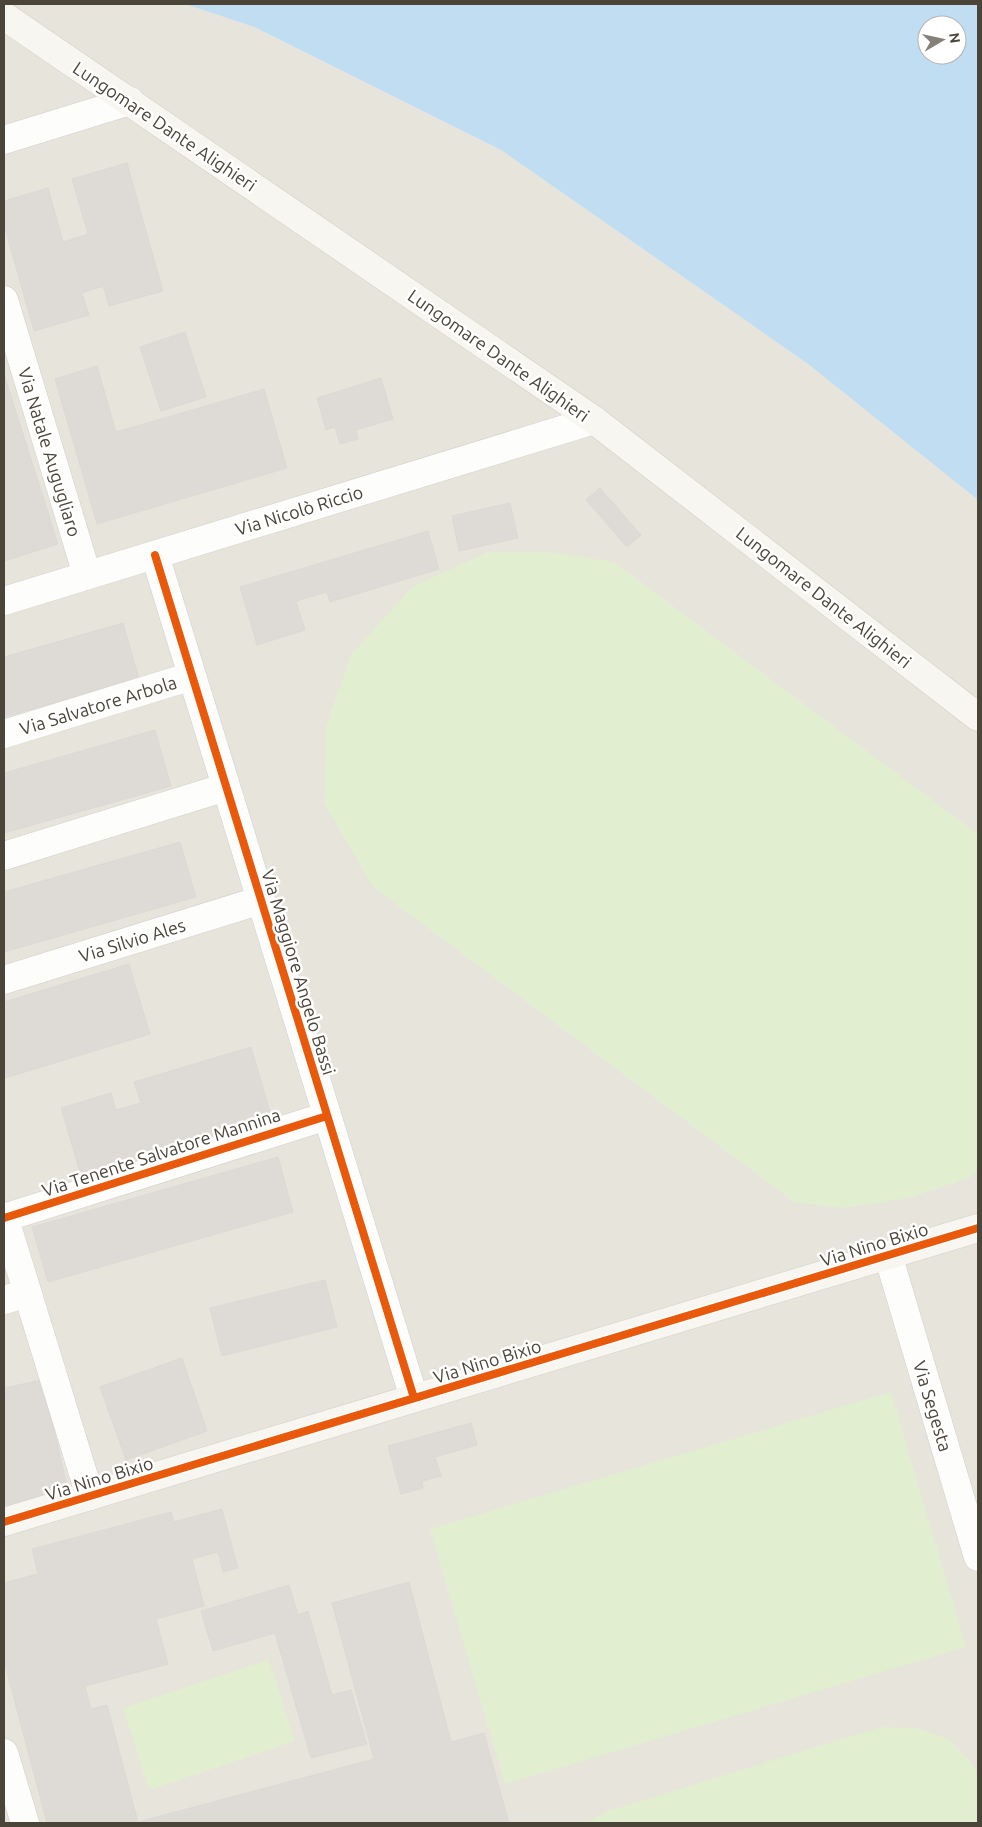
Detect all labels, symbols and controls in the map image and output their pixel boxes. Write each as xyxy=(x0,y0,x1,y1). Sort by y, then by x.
north arrow xyxy=(917,15,967,65)
text: N xyxy=(946,32,964,44)
street label: Lungomare Dante Alighieri xyxy=(70,57,260,195)
street label: Lungomare Dante Alighieri xyxy=(405,285,593,425)
street label: Via Natale Augugliaro xyxy=(15,365,85,539)
street label: Via Nicolò Riccio xyxy=(233,481,365,539)
street label: Lungomare Dante Alighieri xyxy=(733,522,915,672)
street label: Via Salvatore Arbola xyxy=(17,672,179,738)
street label: Via Maggiore Angelo Bassi xyxy=(258,867,340,1077)
street label: Via Silvio Ales xyxy=(76,914,188,966)
street label: Via Tenente Salvatore Mannina xyxy=(39,1104,283,1200)
street label: Via Nino Bixio xyxy=(818,1218,930,1270)
street label: Via Nino Bixio xyxy=(431,1335,543,1387)
street label: Via Segesta xyxy=(910,1358,956,1454)
street label: Via Nino Bixio xyxy=(43,1452,155,1504)

